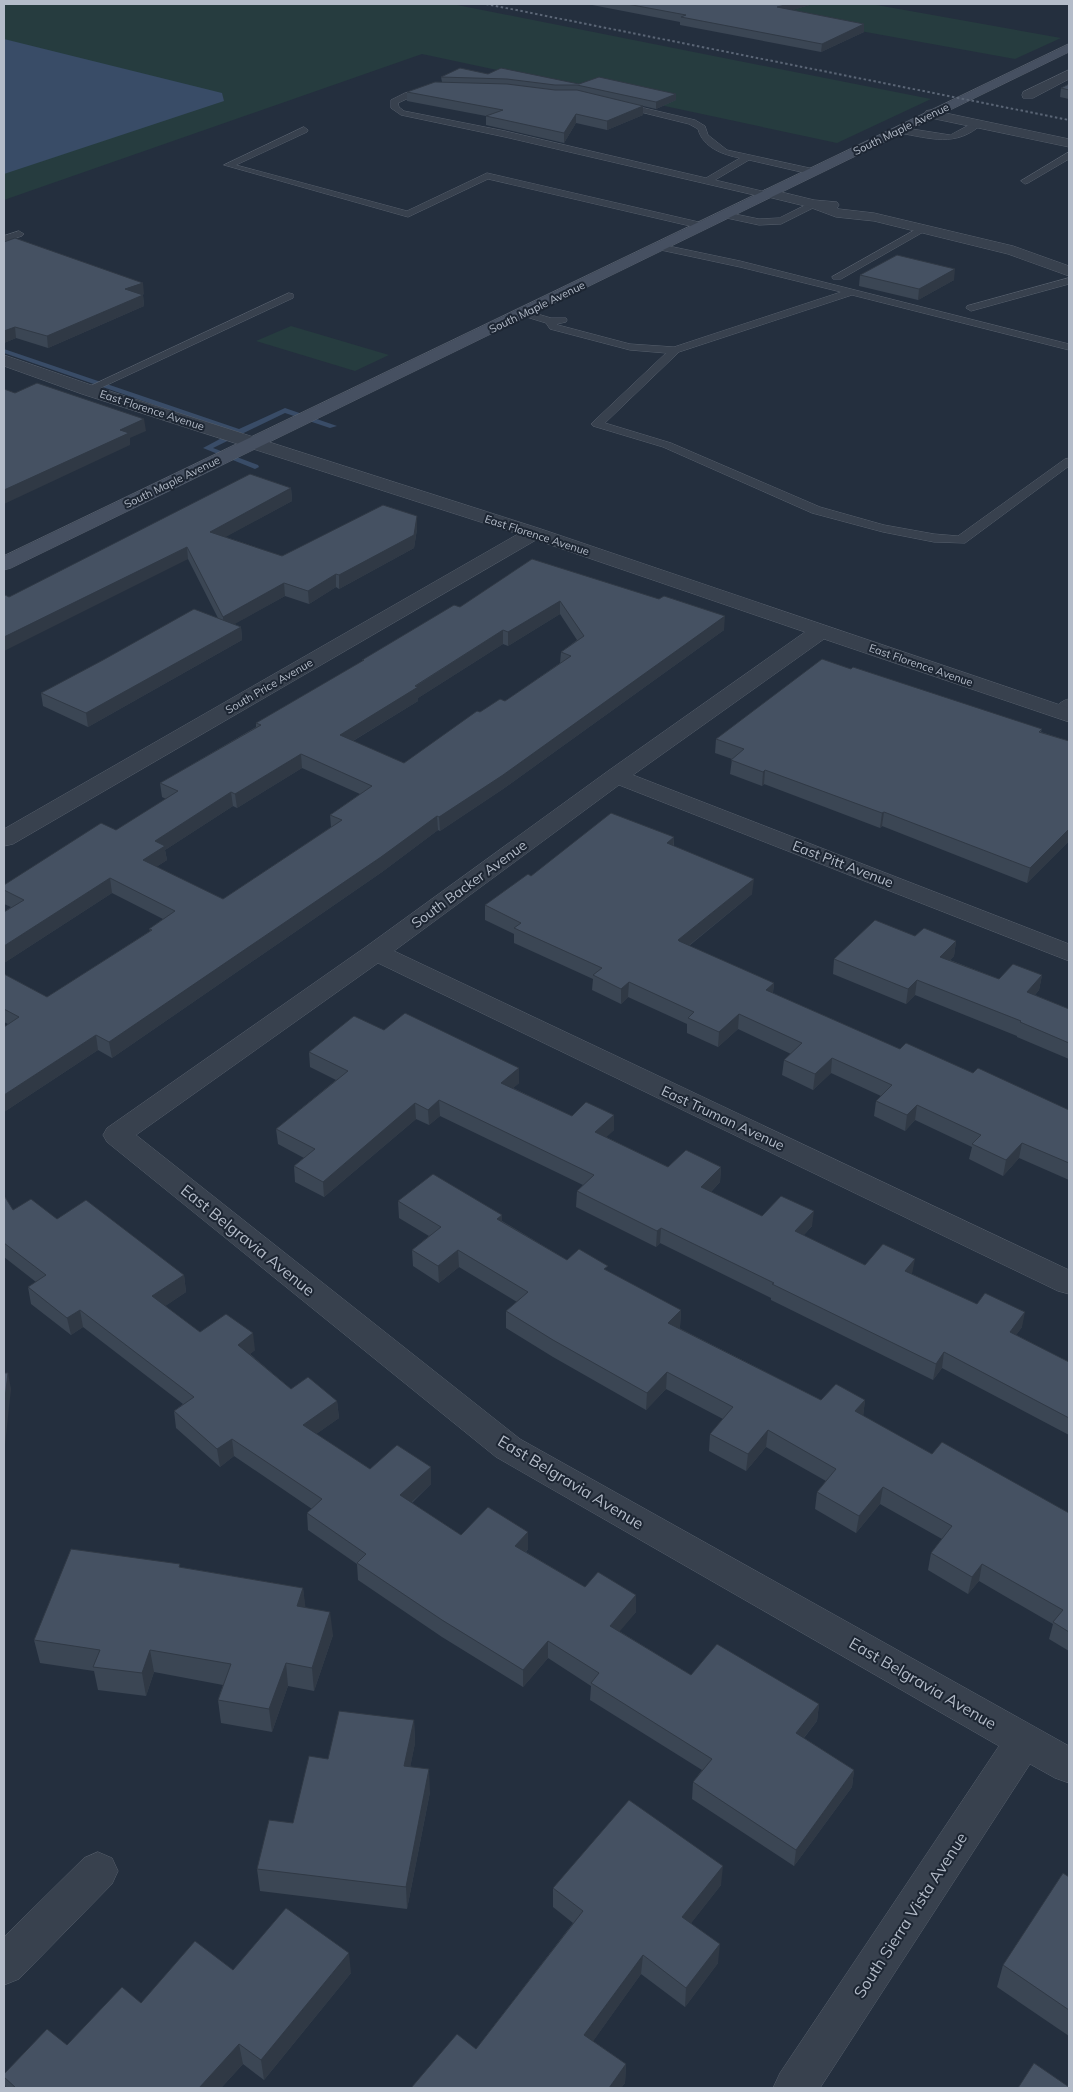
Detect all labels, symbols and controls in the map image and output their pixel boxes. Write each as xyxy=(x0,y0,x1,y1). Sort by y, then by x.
street label: South Maple Avenue xyxy=(851,100,951,158)
street label: South Maple Avenue xyxy=(487,278,587,336)
street label: East Florence Avenue xyxy=(98,386,206,434)
street label: South Maple Avenue xyxy=(122,453,222,511)
street label: East Florence Avenue xyxy=(483,511,591,559)
street label: East Florence Avenue xyxy=(867,641,975,689)
street label: South Price Avenue xyxy=(223,655,315,717)
street label: South Backer Avenue xyxy=(408,836,530,932)
street label: East Pitt Avenue xyxy=(790,837,896,891)
street label: East Truman Avenue xyxy=(659,1082,787,1154)
street label: East Belgravia Avenue xyxy=(177,1180,319,1300)
street label: East Belgravia Avenue xyxy=(494,1431,648,1533)
street label: East Belgravia Avenue xyxy=(846,1633,1000,1733)
street label: South Sierra Vista Avenue xyxy=(849,1829,971,2001)

